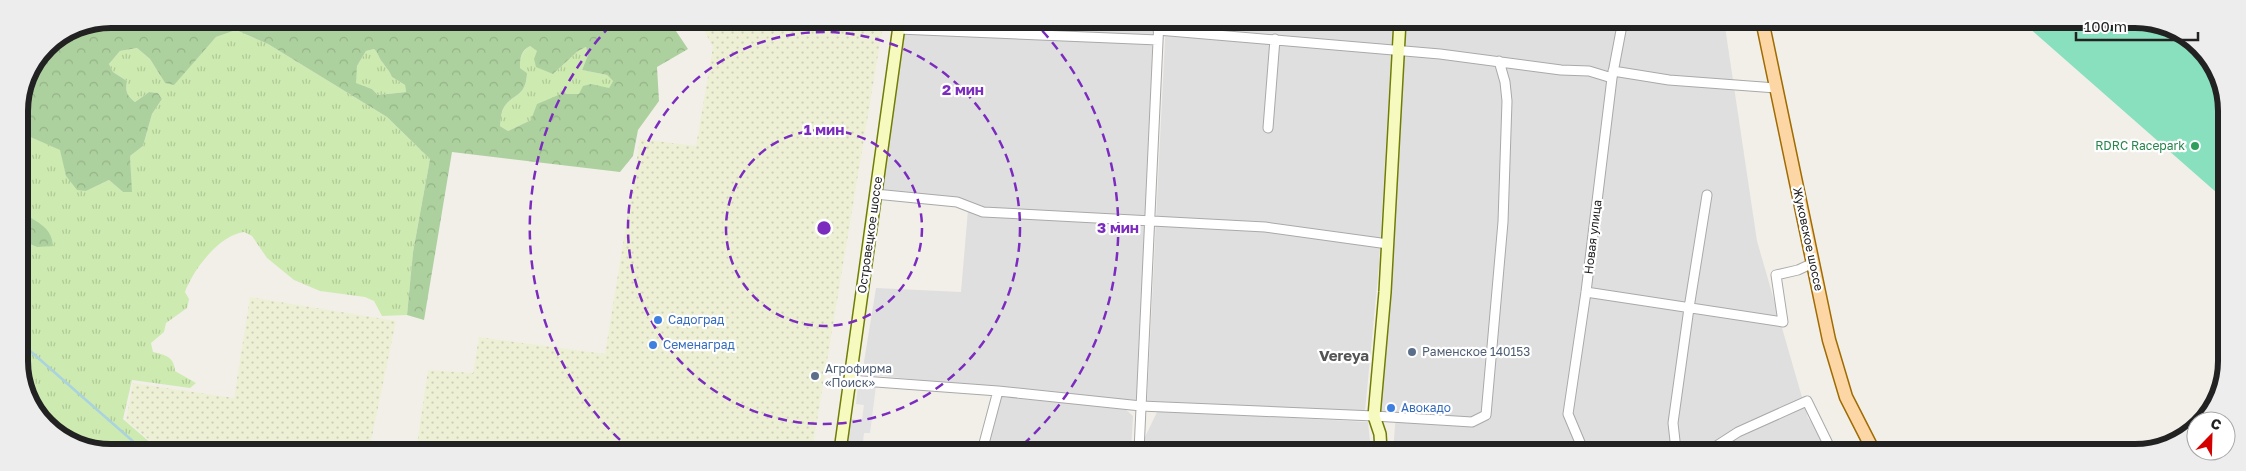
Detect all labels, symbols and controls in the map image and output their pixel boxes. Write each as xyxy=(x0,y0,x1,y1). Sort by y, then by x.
scale bar xyxy=(2076,10,2198,42)
text: 100 m xyxy=(2084,17,2127,35)
text: 2 мин xyxy=(942,80,984,98)
text: 1 мин xyxy=(804,120,844,138)
place label: RDRC Racepark xyxy=(2095,138,2185,153)
marker: RDRC Racepark xyxy=(2189,140,2201,152)
street label: Островецкое шоссе xyxy=(854,176,885,294)
street label: Жуковское шоссе xyxy=(1790,186,1827,292)
street label: Новая улица xyxy=(1580,199,1605,275)
text: 3 мин xyxy=(1097,218,1139,236)
centre of rings xyxy=(815,219,833,237)
place label: Садоград xyxy=(668,312,724,327)
marker: Садоград xyxy=(652,314,664,326)
place label: Семенаград xyxy=(663,337,735,352)
marker: Семенаград xyxy=(647,339,659,351)
place label: Раменское 140153 xyxy=(1422,344,1530,359)
district label: Vereya xyxy=(1319,346,1369,364)
marker: Раменское 140153 xyxy=(1406,346,1418,358)
place label: Агрофирма «Поиск» xyxy=(825,361,892,390)
marker: Агрофирма «Поиск» xyxy=(809,370,821,382)
place label: Авокадо xyxy=(1401,400,1451,415)
marker: Авокадо xyxy=(1385,402,1397,414)
north arrow xyxy=(2186,411,2236,461)
text: С xyxy=(2208,414,2224,433)

